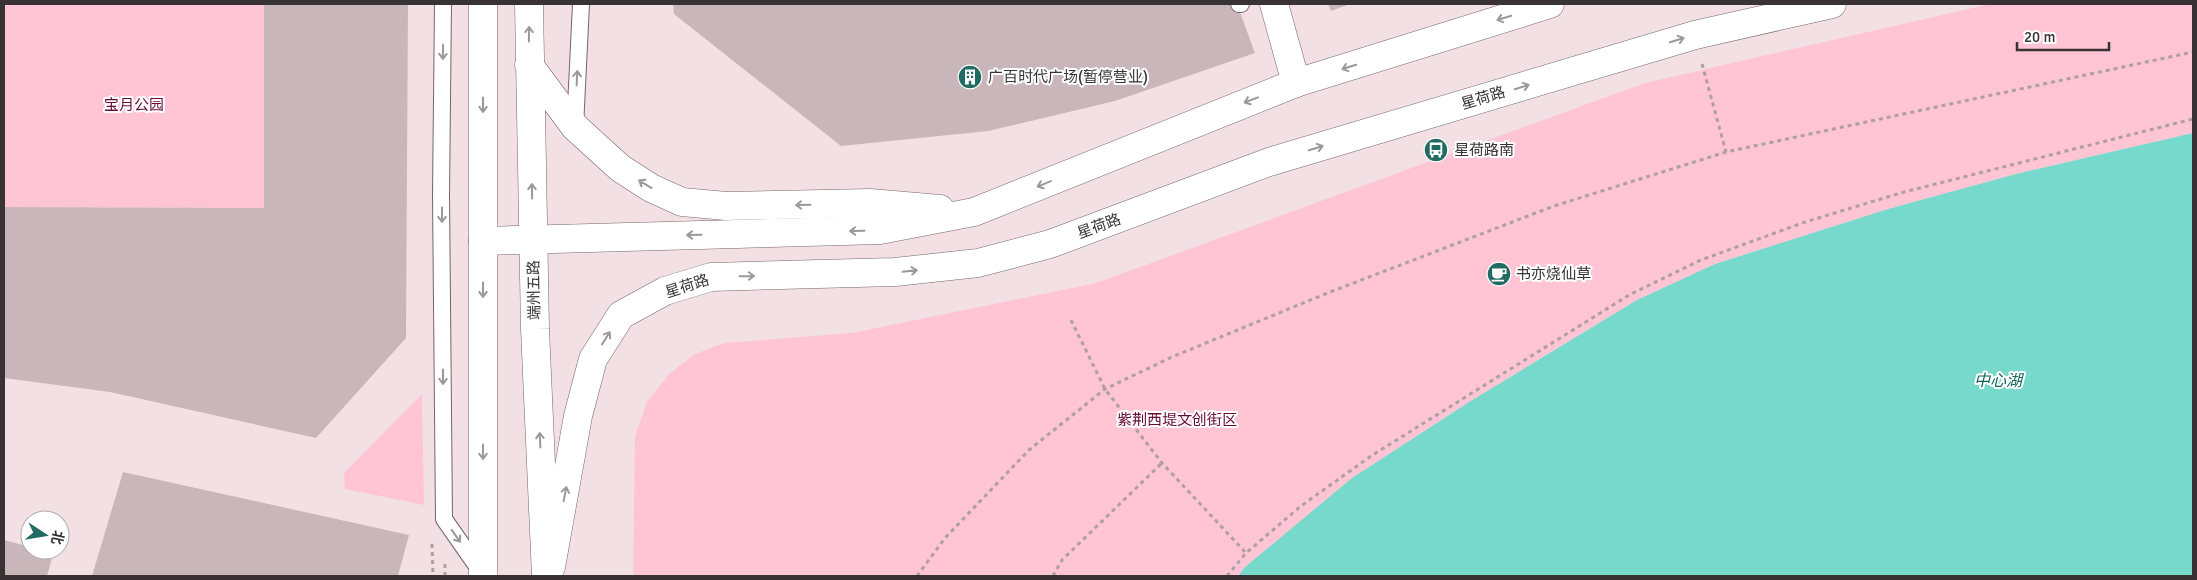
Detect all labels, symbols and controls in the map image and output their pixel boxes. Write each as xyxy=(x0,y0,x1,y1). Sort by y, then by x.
one-way arrow xyxy=(1496,14,1512,24)
scale bar xyxy=(2017,20,2110,52)
one-way arrow xyxy=(524,27,534,43)
text: 20 m xyxy=(2024,28,2055,46)
one-way arrow xyxy=(1669,34,1685,44)
one-way arrow xyxy=(438,44,448,60)
one-way arrow xyxy=(1341,62,1357,72)
building icon: 广百时代广场(暂停营业) xyxy=(957,64,983,90)
place label: 广百时代广场(暂停营业) xyxy=(988,68,1148,86)
one-way arrow xyxy=(573,70,582,86)
one-way arrow xyxy=(1513,81,1529,91)
street label: 星荷路 xyxy=(1459,83,1507,113)
park label: 宝月公园 xyxy=(104,96,164,114)
one-way arrow xyxy=(478,96,488,113)
one-way arrow xyxy=(1244,96,1259,105)
bus stop icon: 星荷路南 xyxy=(1423,137,1449,163)
place label: 星荷路南 xyxy=(1454,141,1514,159)
one-way arrow xyxy=(1307,143,1323,153)
one-way arrow xyxy=(639,178,653,188)
one-way arrow xyxy=(1037,179,1052,189)
one-way arrow xyxy=(527,183,537,200)
one-way arrow xyxy=(795,200,812,210)
one-way arrow xyxy=(437,206,447,223)
street label: 星荷路 xyxy=(1075,210,1123,242)
one-way arrow xyxy=(849,226,866,236)
one-way arrow xyxy=(687,230,703,239)
street label: 端州五路 xyxy=(524,260,544,320)
cafe icon: 书亦烧仙草 xyxy=(1486,261,1512,287)
place label: 书亦烧仙草 xyxy=(1516,265,1591,283)
one-way arrow xyxy=(901,266,917,275)
street label: 星荷路 xyxy=(663,270,711,302)
one-way arrow xyxy=(739,271,755,281)
one-way arrow xyxy=(478,281,488,297)
one-way arrow xyxy=(601,332,611,346)
one-way arrow xyxy=(438,369,448,385)
water label: 中心湖 xyxy=(1974,371,2025,391)
park label: 紫荆西堤文创街区 xyxy=(1117,411,1237,429)
one-way arrow xyxy=(535,432,544,448)
one-way arrow xyxy=(478,444,488,460)
one-way arrow xyxy=(560,486,570,502)
north arrow xyxy=(20,510,70,560)
text: 北 xyxy=(47,529,67,546)
one-way arrow xyxy=(451,529,461,543)

